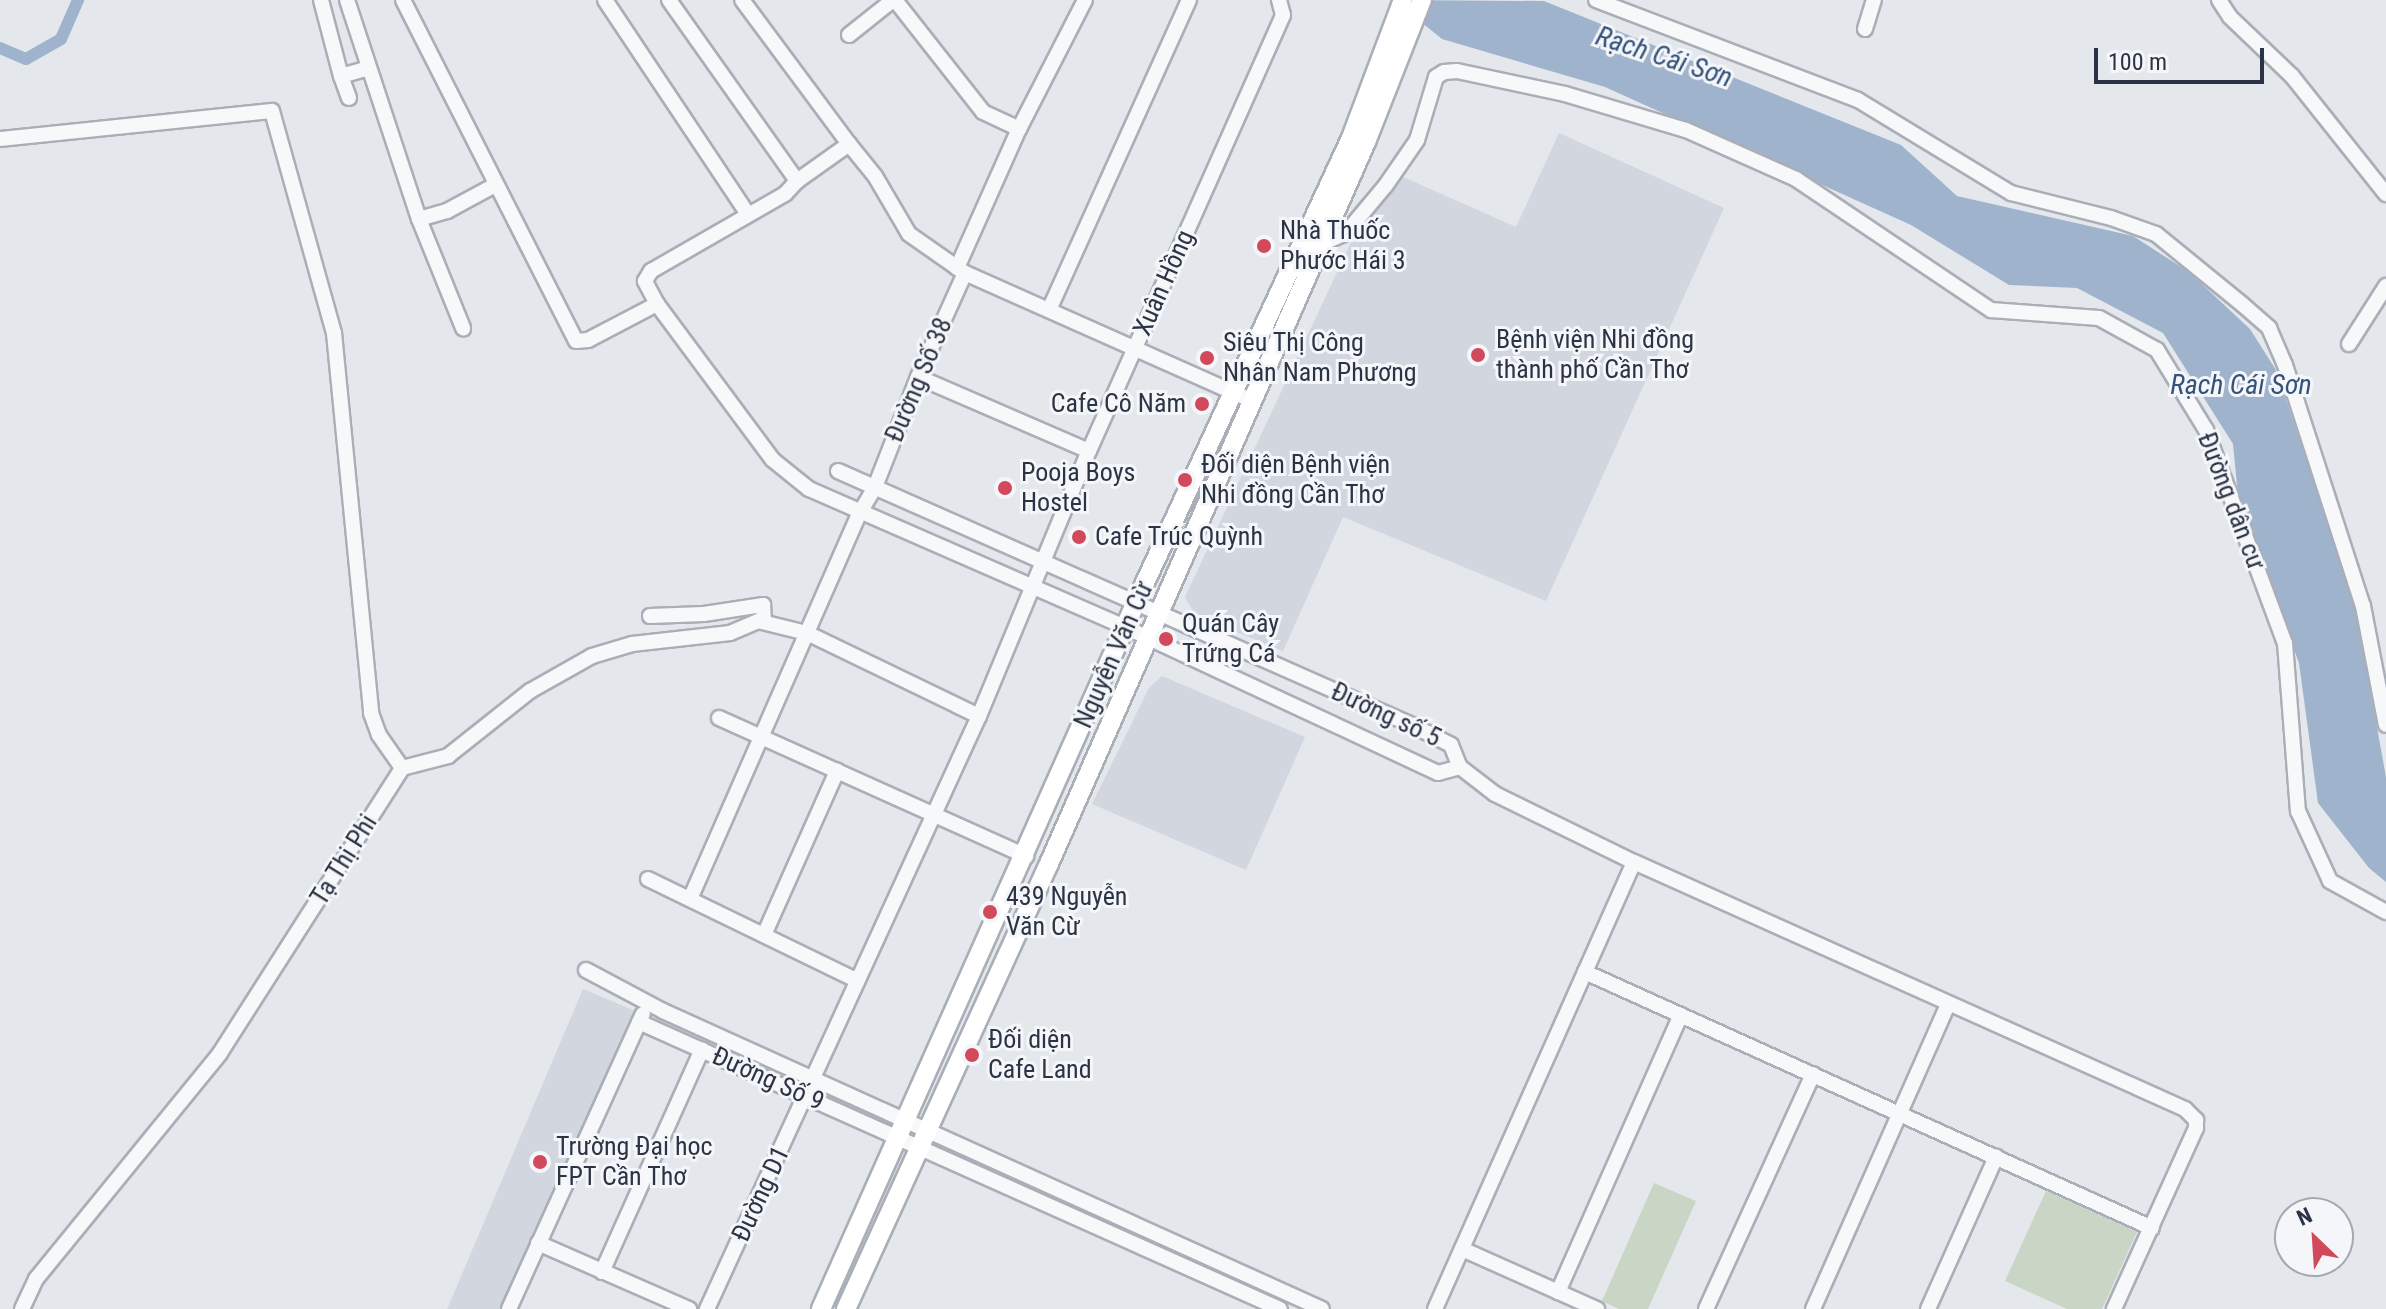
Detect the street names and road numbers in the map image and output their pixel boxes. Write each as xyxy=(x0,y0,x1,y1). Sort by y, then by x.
street label: Xuân Hồng xyxy=(1127,225,1201,341)
street label: Đường Số 38 xyxy=(879,313,959,447)
street label: Đường dân cư xyxy=(2191,428,2271,574)
street label: Nguyễn Văn Cừ xyxy=(1068,577,1160,733)
street label: Đường số 5 xyxy=(1326,676,1446,754)
street label: Tạ Thị Phi xyxy=(304,809,384,911)
street label: Đường Số 9 xyxy=(707,1040,829,1118)
street label: Đường D1 xyxy=(725,1141,797,1247)

